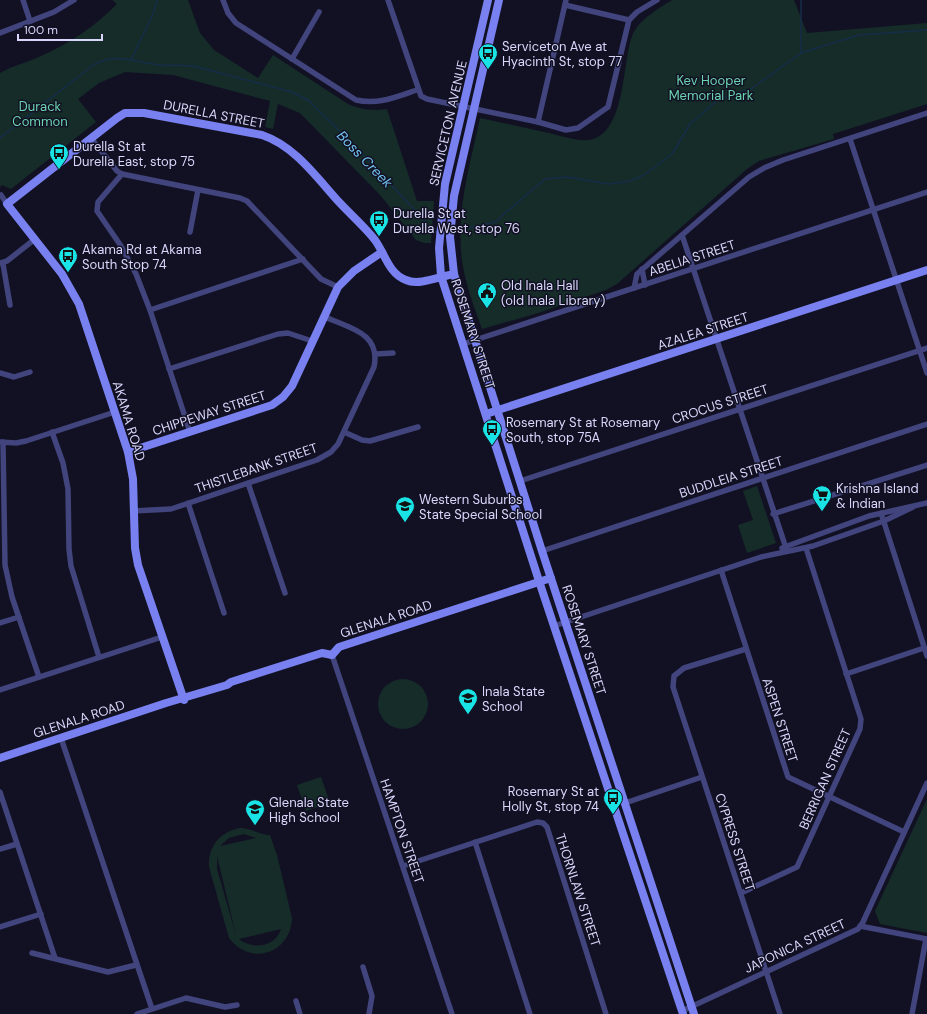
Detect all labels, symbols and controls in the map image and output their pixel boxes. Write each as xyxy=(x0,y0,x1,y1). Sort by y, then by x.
scale bar xyxy=(18,16,102,42)
text: 100 m xyxy=(24,22,58,38)
place label: Serviceton Ave at Hyacinth St, stop 77 xyxy=(502,38,622,70)
bus stop icon: Serviceton Ave at Hyacinth St, stop 77 xyxy=(477,42,499,70)
street label: SERVICETON AVENUE xyxy=(425,59,471,187)
park label: Kev Hooper Memorial Park xyxy=(669,72,754,104)
street label: DURELLA STREET xyxy=(162,96,266,132)
park label: Durack Common xyxy=(12,98,68,130)
water label: Boss Creek xyxy=(333,126,397,192)
place label: Durella St at Durella East, stop 75 xyxy=(73,138,195,170)
bus stop icon: Durella St at Durella East, stop 75 xyxy=(48,142,70,170)
place label: Durella St at Durella West, stop 76 xyxy=(393,205,520,237)
bus stop icon: Durella St at Durella West, stop 76 xyxy=(368,209,390,237)
street label: ABELIA STREET xyxy=(647,236,737,280)
place label: Akama Rd at Akama South Stop 74 xyxy=(82,241,202,273)
bus stop icon: Akama Rd at Akama South Stop 74 xyxy=(57,245,79,273)
street label: ROSEMARY STREET xyxy=(447,277,499,391)
place label: Old Inala Hall (old Inala Library) xyxy=(501,277,606,309)
public building icon: Old Inala Hall (old Inala Library) xyxy=(476,281,498,309)
street label: AZALEA STREET xyxy=(655,308,751,354)
street label: AKAMA ROAD xyxy=(109,379,149,463)
street label: CROCUS STREET xyxy=(670,380,770,428)
street label: CHIPPEWAY STREET xyxy=(150,387,268,439)
place label: Rosemary St at Rosemary South, stop 75A xyxy=(506,414,660,446)
bus stop icon: Rosemary St at Rosemary South, stop 75A xyxy=(481,418,503,446)
street label: THISTLEBANK STREET xyxy=(192,439,320,497)
street label: BUDDLEIA STREET xyxy=(677,452,785,502)
place label: Krishna Island & Indian xyxy=(836,480,919,512)
supermarket icon: Krishna Island & Indian xyxy=(811,484,833,512)
place label: Western Suburbs State Special School xyxy=(419,491,542,523)
school or university icon: Western Suburbs State Special School xyxy=(394,495,416,523)
street label: ROSEMARY STREET xyxy=(558,583,610,697)
street label: GLENALA ROAD xyxy=(338,596,434,642)
street label: ASPEN STREET xyxy=(758,676,802,764)
place label: Inala State School xyxy=(482,683,545,715)
school or university icon: Inala State School xyxy=(457,687,479,715)
street label: GLENALA ROAD xyxy=(31,696,127,742)
street label: BERRIGAN STREET xyxy=(795,726,855,832)
street label: HAMPTON STREET xyxy=(376,776,428,886)
place label: Rosemary St at Holly St, stop 74 xyxy=(502,783,599,815)
bus stop icon: Rosemary St at Holly St, stop 74 xyxy=(602,787,624,815)
street label: CYPRESS STREET xyxy=(711,791,759,893)
place label: Glenala State High School xyxy=(269,794,349,826)
school or university icon: Glenala State High School xyxy=(244,798,266,826)
street label: THORNLAW STREET xyxy=(552,831,604,949)
street label: JAPONICA STREET xyxy=(742,915,848,977)

